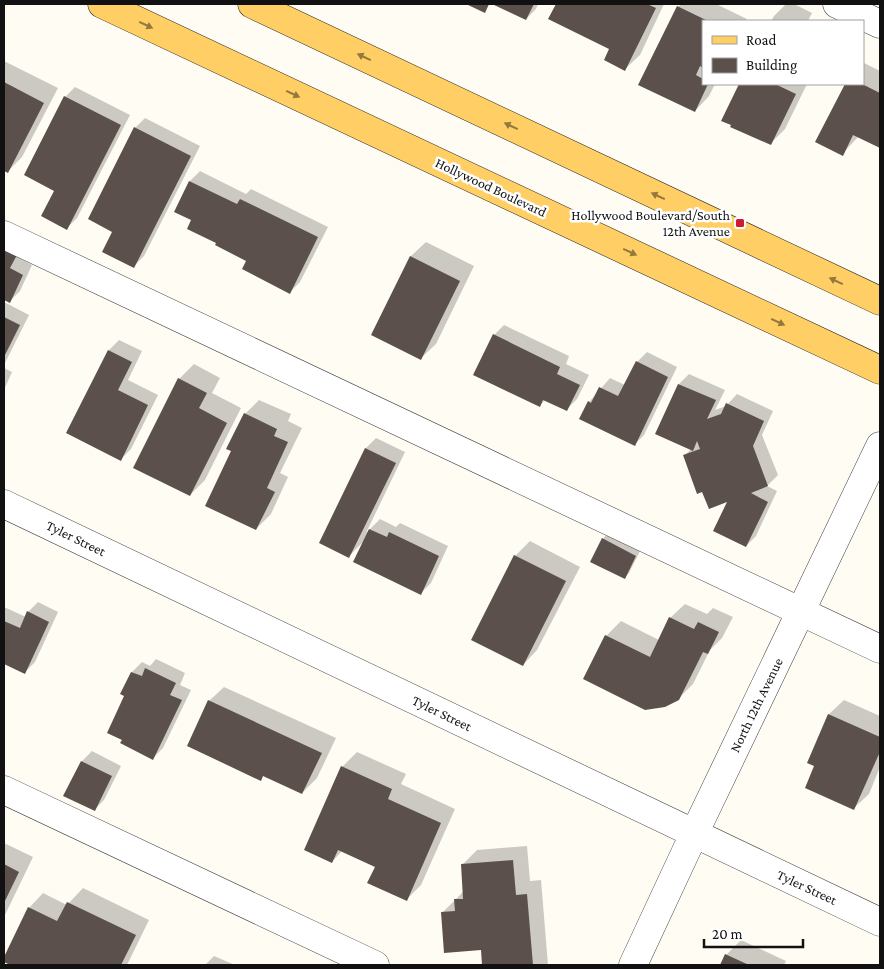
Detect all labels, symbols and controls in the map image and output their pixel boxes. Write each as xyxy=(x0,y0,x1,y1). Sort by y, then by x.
one-way arrow xyxy=(139,20,154,29)
legend xyxy=(702,20,864,85)
text: Road xyxy=(746,32,777,48)
one-way arrow xyxy=(357,52,371,60)
text: Building xyxy=(746,57,797,74)
one-way arrow xyxy=(286,89,301,98)
one-way arrow xyxy=(504,122,518,130)
street label: Hollywood Boulevard xyxy=(433,154,550,220)
one-way arrow xyxy=(651,192,665,200)
place label: Hollywood Boulevard/South 12th Avenue xyxy=(571,207,730,239)
marker: Hollywood Boulevard/South 12th Avenue xyxy=(734,217,746,229)
one-way arrow xyxy=(623,248,638,257)
one-way arrow xyxy=(829,276,843,284)
one-way arrow xyxy=(770,317,785,326)
street label: Tyler Street xyxy=(44,517,109,559)
street label: North 12th Avenue xyxy=(726,655,786,755)
street label: Tyler Street xyxy=(410,692,475,734)
street label: Tyler Street xyxy=(774,866,840,908)
scale bar xyxy=(704,916,803,948)
text: 20 m xyxy=(712,926,743,942)

